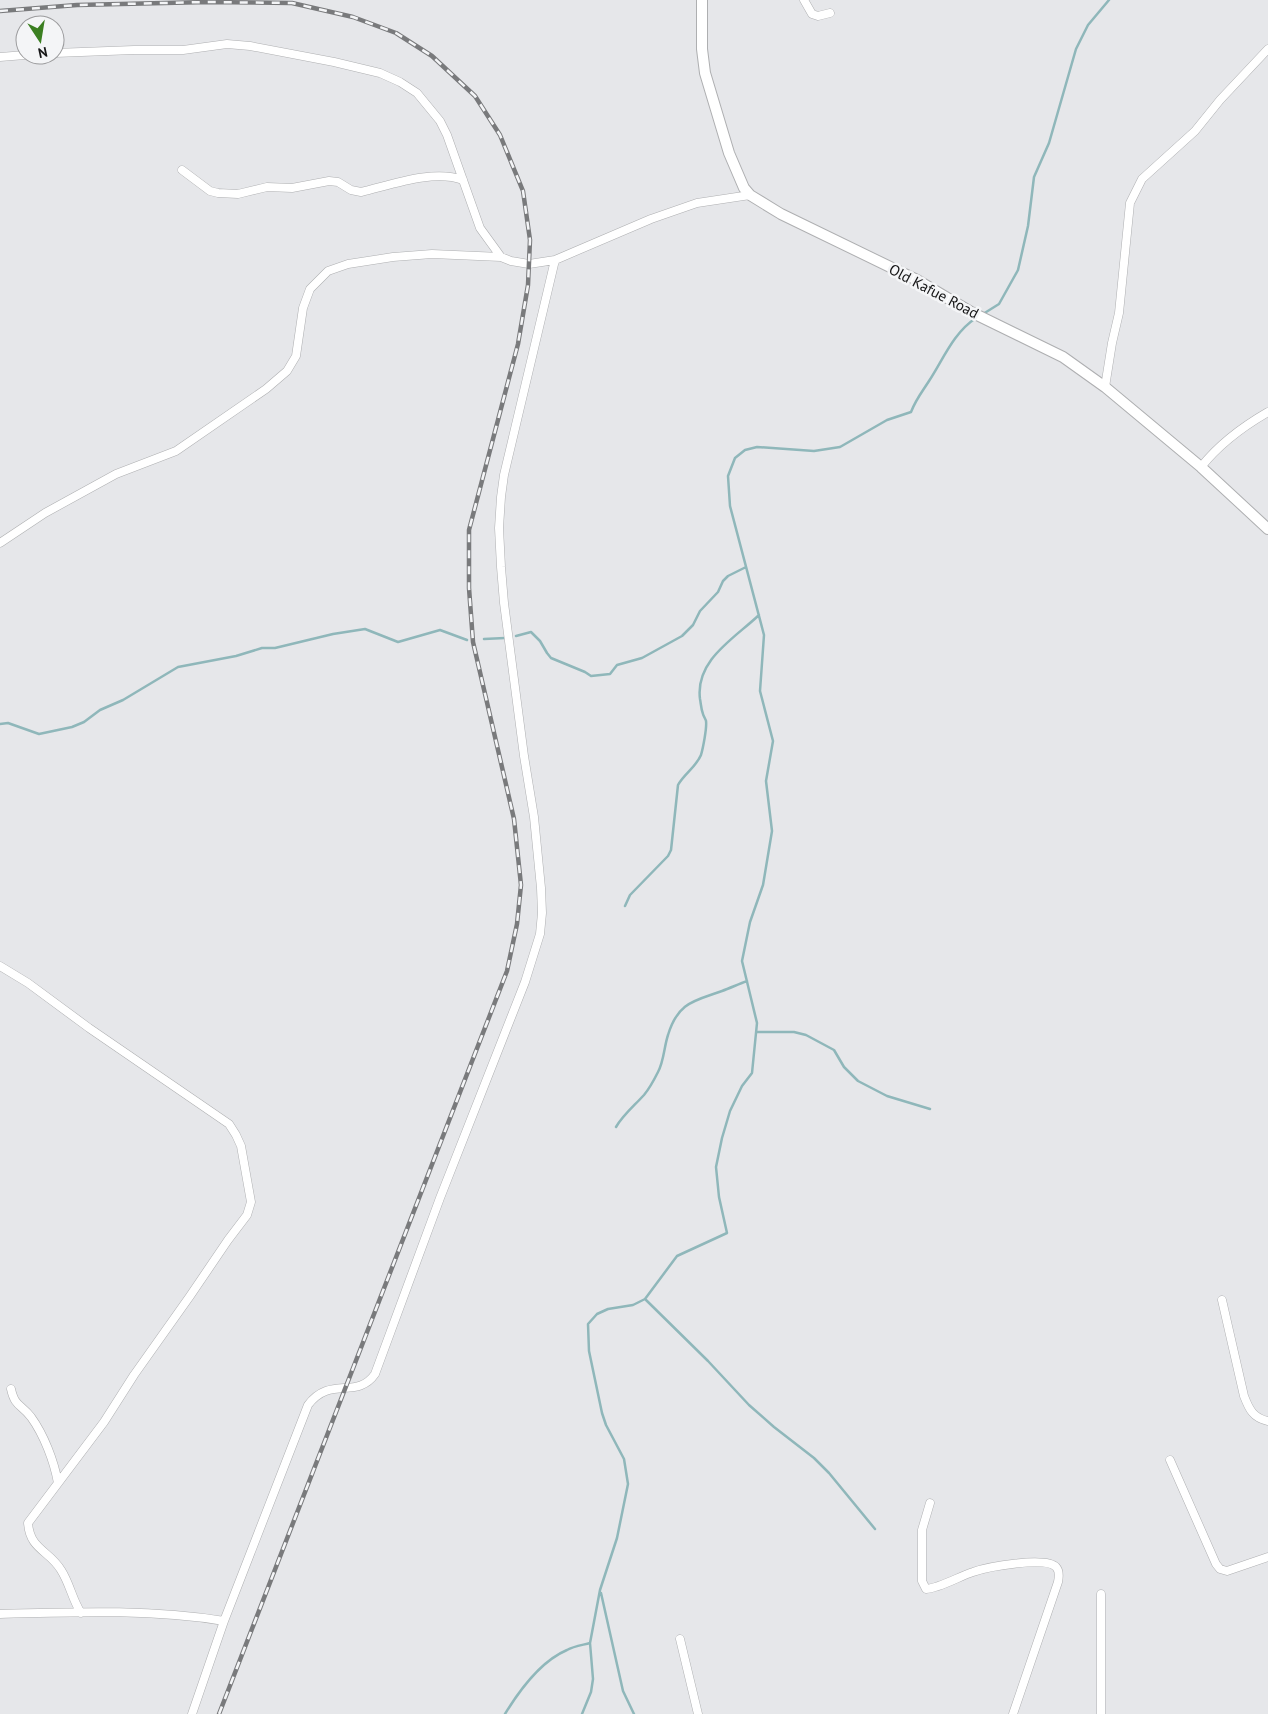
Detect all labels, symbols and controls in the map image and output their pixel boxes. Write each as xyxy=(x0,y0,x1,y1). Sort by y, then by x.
north arrow xyxy=(15,15,65,65)
text: N xyxy=(36,43,49,62)
street label: Old Kafue Road xyxy=(886,259,982,323)

